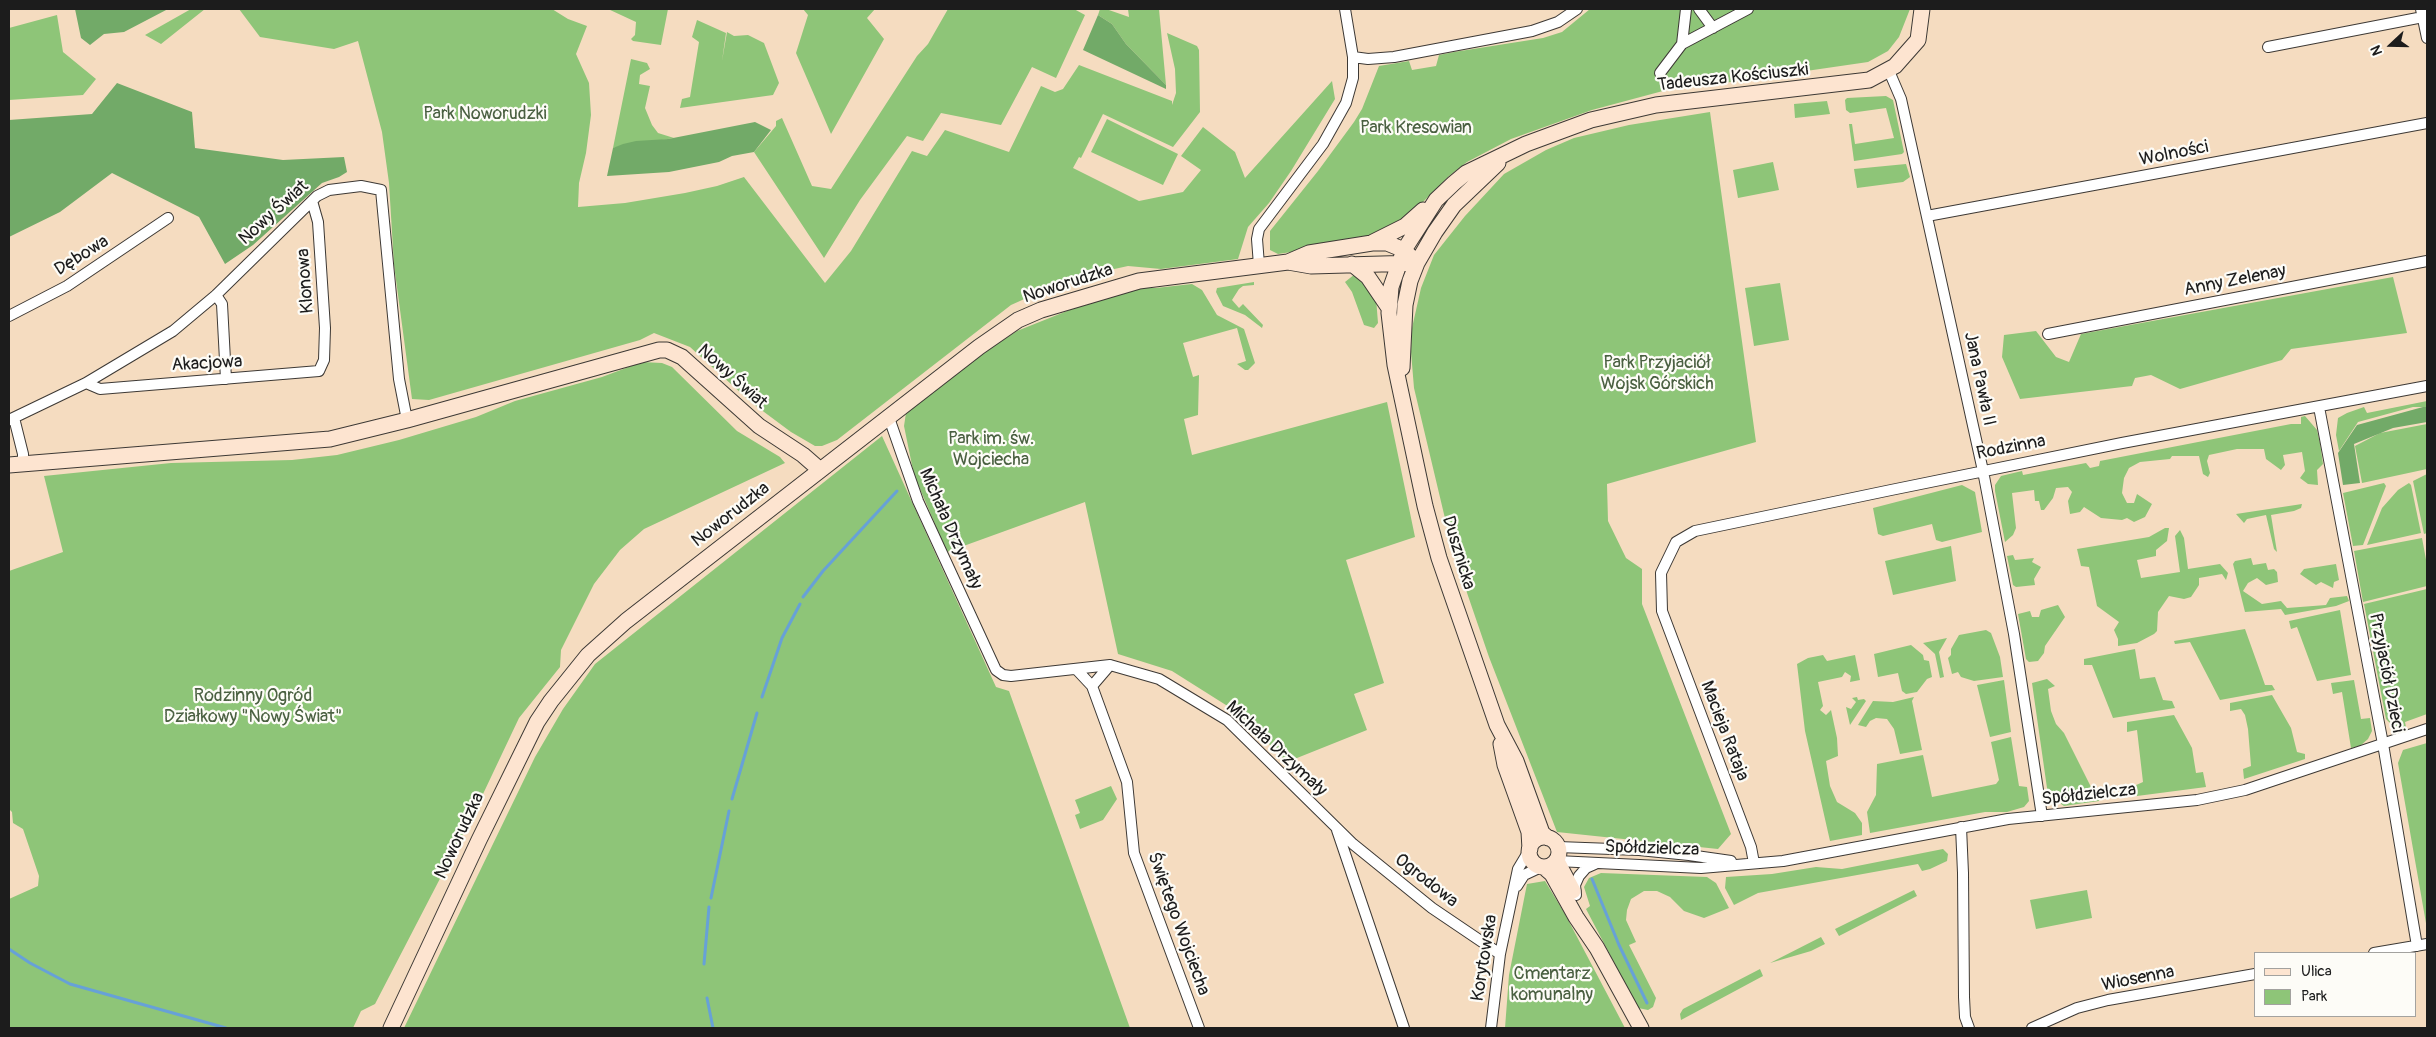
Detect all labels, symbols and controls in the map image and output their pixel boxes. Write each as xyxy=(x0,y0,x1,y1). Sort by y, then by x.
north arrow xyxy=(2366,20,2416,70)
text: N xyxy=(2367,43,2386,58)
street label: Tadeusza Kościuszki xyxy=(1656,59,1810,97)
park label: Park Noworudzki xyxy=(423,103,547,125)
park label: Park Kresowian xyxy=(1360,117,1472,139)
street label: Wolności xyxy=(2138,137,2210,171)
street label: Nowy Świat xyxy=(235,176,313,250)
street label: Dębowa xyxy=(51,231,113,281)
street label: Klonowa xyxy=(293,248,319,314)
street label: Noworudzka xyxy=(1020,259,1116,309)
street label: Anny Zelenay xyxy=(2182,261,2288,301)
street label: Jana Pawła II xyxy=(1959,330,1999,428)
street label: Nowy Świat xyxy=(693,340,771,414)
street label: Akacjowa xyxy=(171,351,243,377)
park label: Park Przyjaciół Wojsk Górskich xyxy=(1600,352,1714,394)
park label: Park im. św. Wojciecha xyxy=(948,428,1034,470)
street label: Rodzinna xyxy=(1975,431,2047,465)
street label: Michała Drzymały xyxy=(914,465,986,593)
street label: Noworudzka xyxy=(688,478,774,552)
street label: Dusznicka xyxy=(1437,514,1479,592)
street label: Przyjaciół Dzieci xyxy=(2364,611,2408,735)
street label: Macieja Rataja xyxy=(1695,678,1753,784)
park label: Rodzinny Ogród Działkowy "Nowy Świat" xyxy=(164,685,342,728)
street label: Michała Drzymały xyxy=(1221,697,1331,801)
street label: Spółdzielcza xyxy=(2041,779,2137,811)
street label: Noworudzka xyxy=(431,789,489,883)
street label: Spółdzielcza xyxy=(1604,837,1700,861)
street label: Świętego Wojciecha xyxy=(1142,849,1214,999)
street label: Ogrodowa xyxy=(1390,849,1462,913)
street label: Korytowska xyxy=(1467,913,1503,1003)
legend xyxy=(2254,952,2416,1017)
street label: Wiosenna xyxy=(2100,961,2176,997)
text: Ulica xyxy=(2301,962,2332,981)
park label: Cmentarz komunalny xyxy=(1511,963,1593,1006)
text: Park xyxy=(2301,987,2327,1006)

